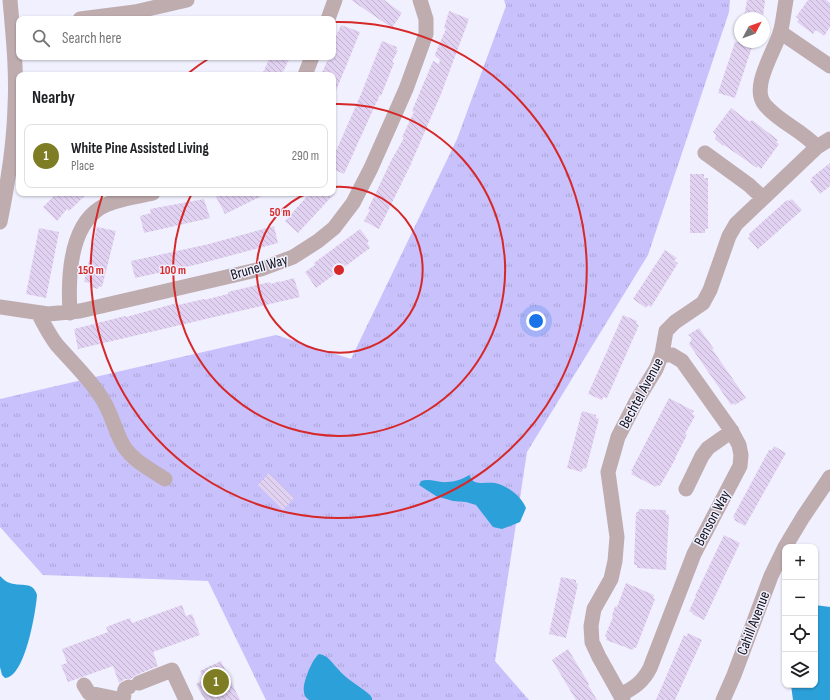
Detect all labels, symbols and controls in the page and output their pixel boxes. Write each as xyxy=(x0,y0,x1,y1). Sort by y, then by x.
north arrow xyxy=(734,12,770,48)
search box xyxy=(16,16,336,60)
icon: search xyxy=(30,27,52,49)
text: Search here xyxy=(62,29,122,48)
text: Nearby xyxy=(32,88,75,108)
text: White Pine Assisted Living xyxy=(71,139,209,158)
text: 1 xyxy=(43,148,49,164)
text: 290 m xyxy=(292,148,319,164)
text: Place xyxy=(71,158,94,174)
text: 50 m xyxy=(270,205,290,220)
street label: Brunell Way xyxy=(228,250,290,285)
text: 150 m xyxy=(78,263,104,278)
text: 100 m xyxy=(160,263,186,278)
centre of rings xyxy=(332,263,346,277)
your location xyxy=(526,311,546,331)
street label: Bechtel Avenue xyxy=(615,355,668,432)
street label: Benson Way xyxy=(690,487,735,549)
map controls xyxy=(782,544,818,688)
button: + xyxy=(782,544,818,580)
button: − xyxy=(782,580,818,616)
street label: Cahill Avenue xyxy=(733,589,774,658)
button: locate xyxy=(782,616,818,652)
button: layers xyxy=(782,652,818,688)
pin: 1 xyxy=(203,667,229,697)

